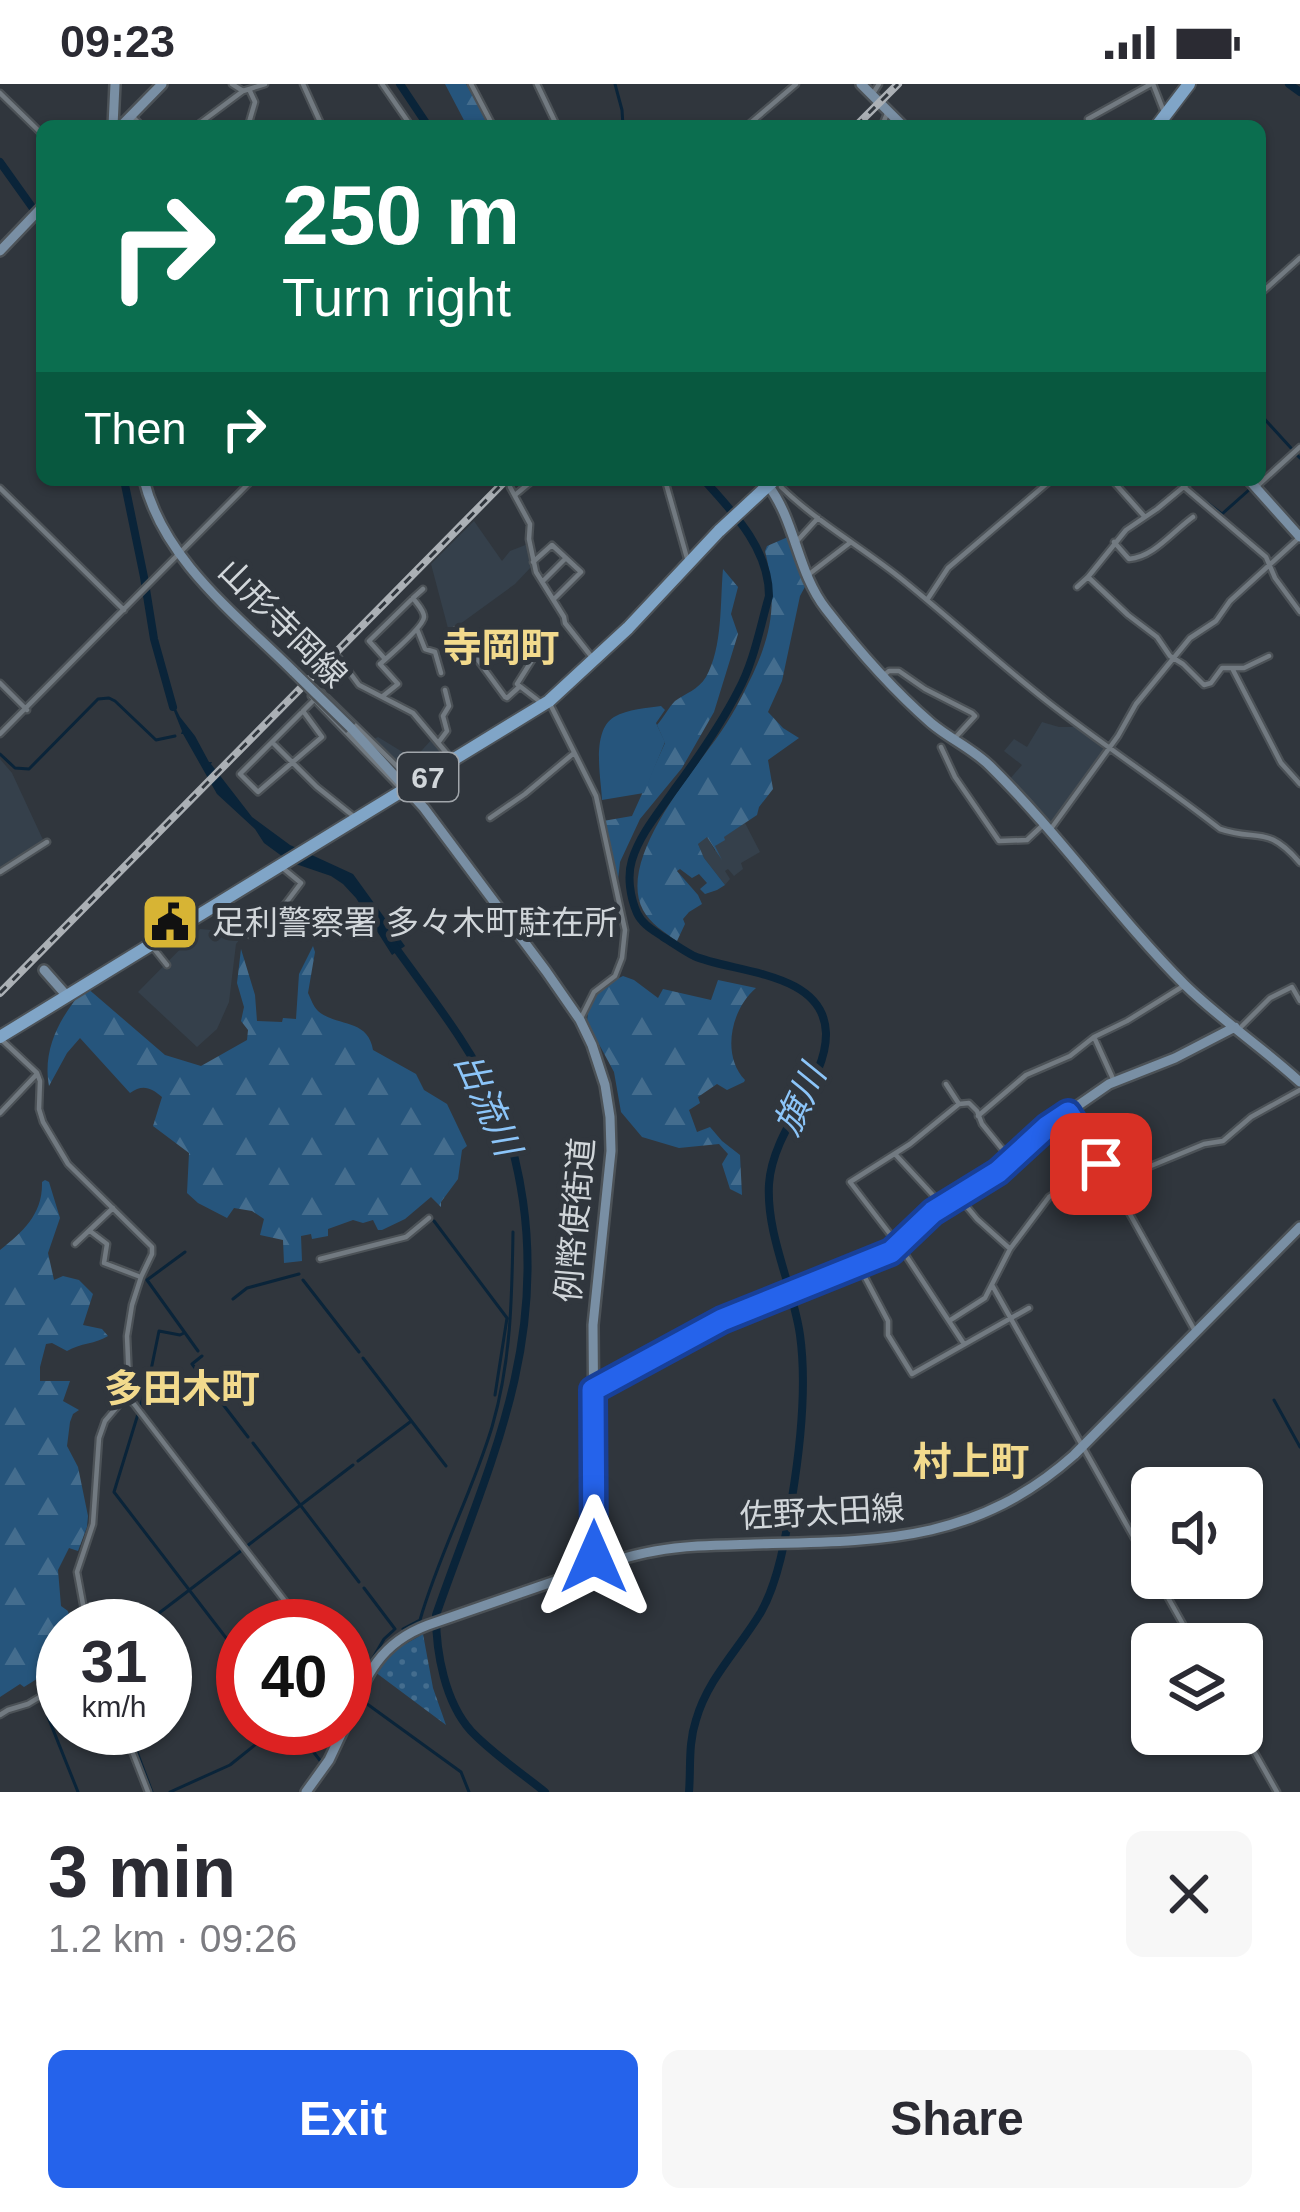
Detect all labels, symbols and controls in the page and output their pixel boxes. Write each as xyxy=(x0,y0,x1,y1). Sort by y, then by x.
text: 09:23 xyxy=(60,16,175,67)
icon: right xyxy=(84,168,240,324)
text: 250 m xyxy=(282,168,520,262)
text: Turn right xyxy=(282,267,511,327)
icon: right xyxy=(211,396,277,462)
text: Then xyxy=(84,403,187,454)
street label: 山形寺岡線 xyxy=(212,552,354,694)
district label: 寺岡町 xyxy=(442,626,560,669)
road number: 67 xyxy=(398,753,458,801)
public building icon: 足利警察署 多々木町駐在所 xyxy=(139,891,201,953)
place label: 足利警察署 多々木町駐在所 xyxy=(212,904,617,941)
water label: 出流川 xyxy=(447,1046,530,1165)
water label: 旗川 xyxy=(766,1055,835,1141)
pin xyxy=(1050,1113,1152,1215)
icon: arrive xyxy=(1068,1131,1134,1197)
street label: 例幣使街道 xyxy=(549,1136,601,1304)
district label: 多田木町 xyxy=(104,1367,260,1410)
district label: 村上町 xyxy=(912,1440,1030,1483)
map controls xyxy=(1131,1467,1263,1755)
button: sound xyxy=(1131,1467,1263,1599)
street label: 佐野太田線 xyxy=(739,1489,905,1535)
position arrow xyxy=(531,1494,657,1620)
speed limit sign: 40 xyxy=(216,1599,372,1755)
button: layers xyxy=(1131,1623,1263,1755)
text: 31 xyxy=(81,1628,147,1695)
text: km/h xyxy=(81,1690,147,1723)
button: close xyxy=(1126,1831,1252,1957)
text: 3 min xyxy=(48,1832,236,1912)
text: 1.2 km · 09:26 xyxy=(48,1917,297,1960)
button: Exit xyxy=(48,2050,638,2188)
button: Share xyxy=(662,2050,1252,2188)

